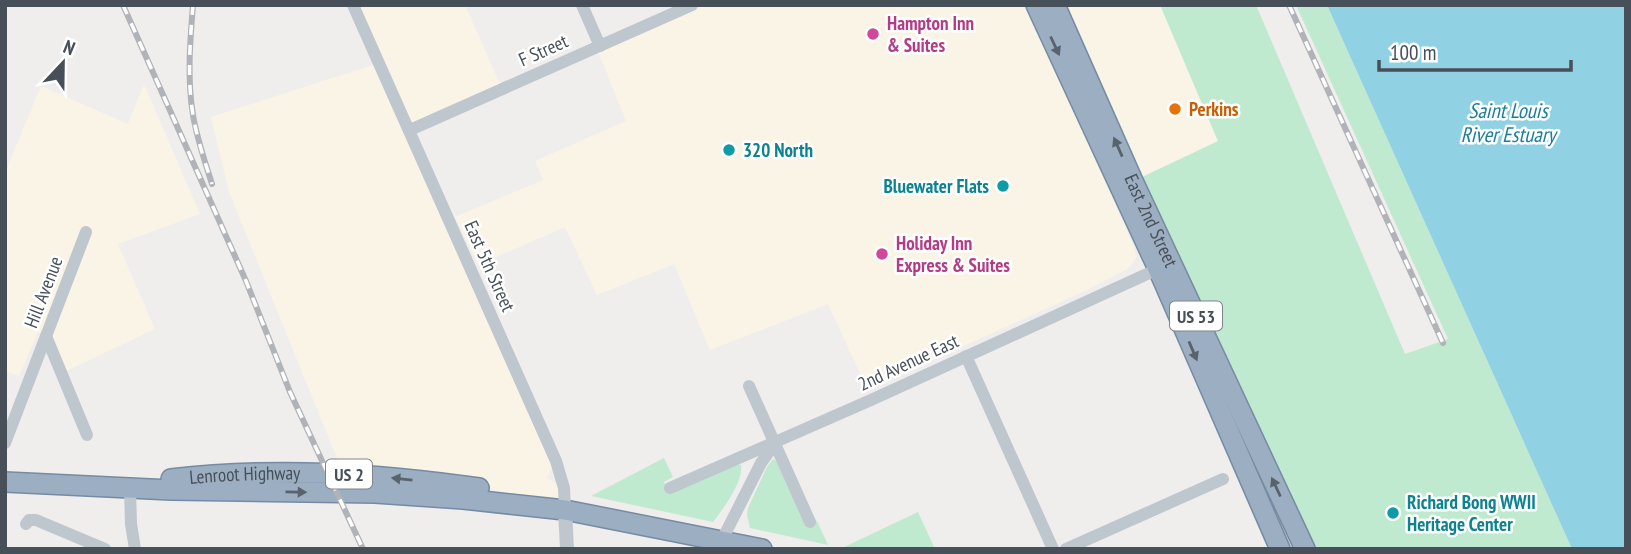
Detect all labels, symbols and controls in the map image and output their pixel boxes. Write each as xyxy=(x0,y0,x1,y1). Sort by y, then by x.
place label: Hampton Inn & Suites xyxy=(887,11,974,57)
marker: Hampton Inn & Suites xyxy=(865,26,881,42)
north arrow xyxy=(28,28,98,98)
street label: F Street xyxy=(515,28,572,71)
scale bar xyxy=(1379,28,1572,72)
text: N xyxy=(60,34,79,60)
one-way arrow xyxy=(1050,36,1061,57)
text: 100 m xyxy=(1390,39,1436,66)
place label: Perkins xyxy=(1189,97,1239,121)
water label: Saint Louis River Estuary xyxy=(1461,97,1558,148)
marker: Perkins xyxy=(1167,101,1183,117)
one-way arrow xyxy=(1112,137,1124,157)
place label: 320 North xyxy=(743,138,813,162)
marker: 320 North xyxy=(721,142,737,158)
street label: East 2nd Street xyxy=(1119,170,1184,271)
place label: Bluewater Flats xyxy=(884,174,989,198)
marker: Bluewater Flats xyxy=(995,178,1011,194)
street label: East 5th Street xyxy=(459,217,521,316)
place label: Holiday Inn Express & Suites xyxy=(896,231,1010,277)
marker: Holiday Inn Express & Suites xyxy=(874,246,890,262)
street label: Hill Avenue xyxy=(18,253,68,331)
road number: US 53 xyxy=(1170,302,1222,330)
street label: 2nd Avenue East xyxy=(854,328,963,396)
one-way arrow xyxy=(1188,340,1199,361)
road number: US 2 xyxy=(326,460,372,488)
street label: Lenroot Highway xyxy=(188,461,301,489)
one-way arrow xyxy=(391,473,413,484)
one-way arrow xyxy=(1271,477,1282,497)
one-way arrow xyxy=(286,486,308,498)
place label: Richard Bong WWII Heritage Center xyxy=(1407,490,1536,536)
marker: Richard Bong WWII Heritage Center xyxy=(1385,505,1401,521)

